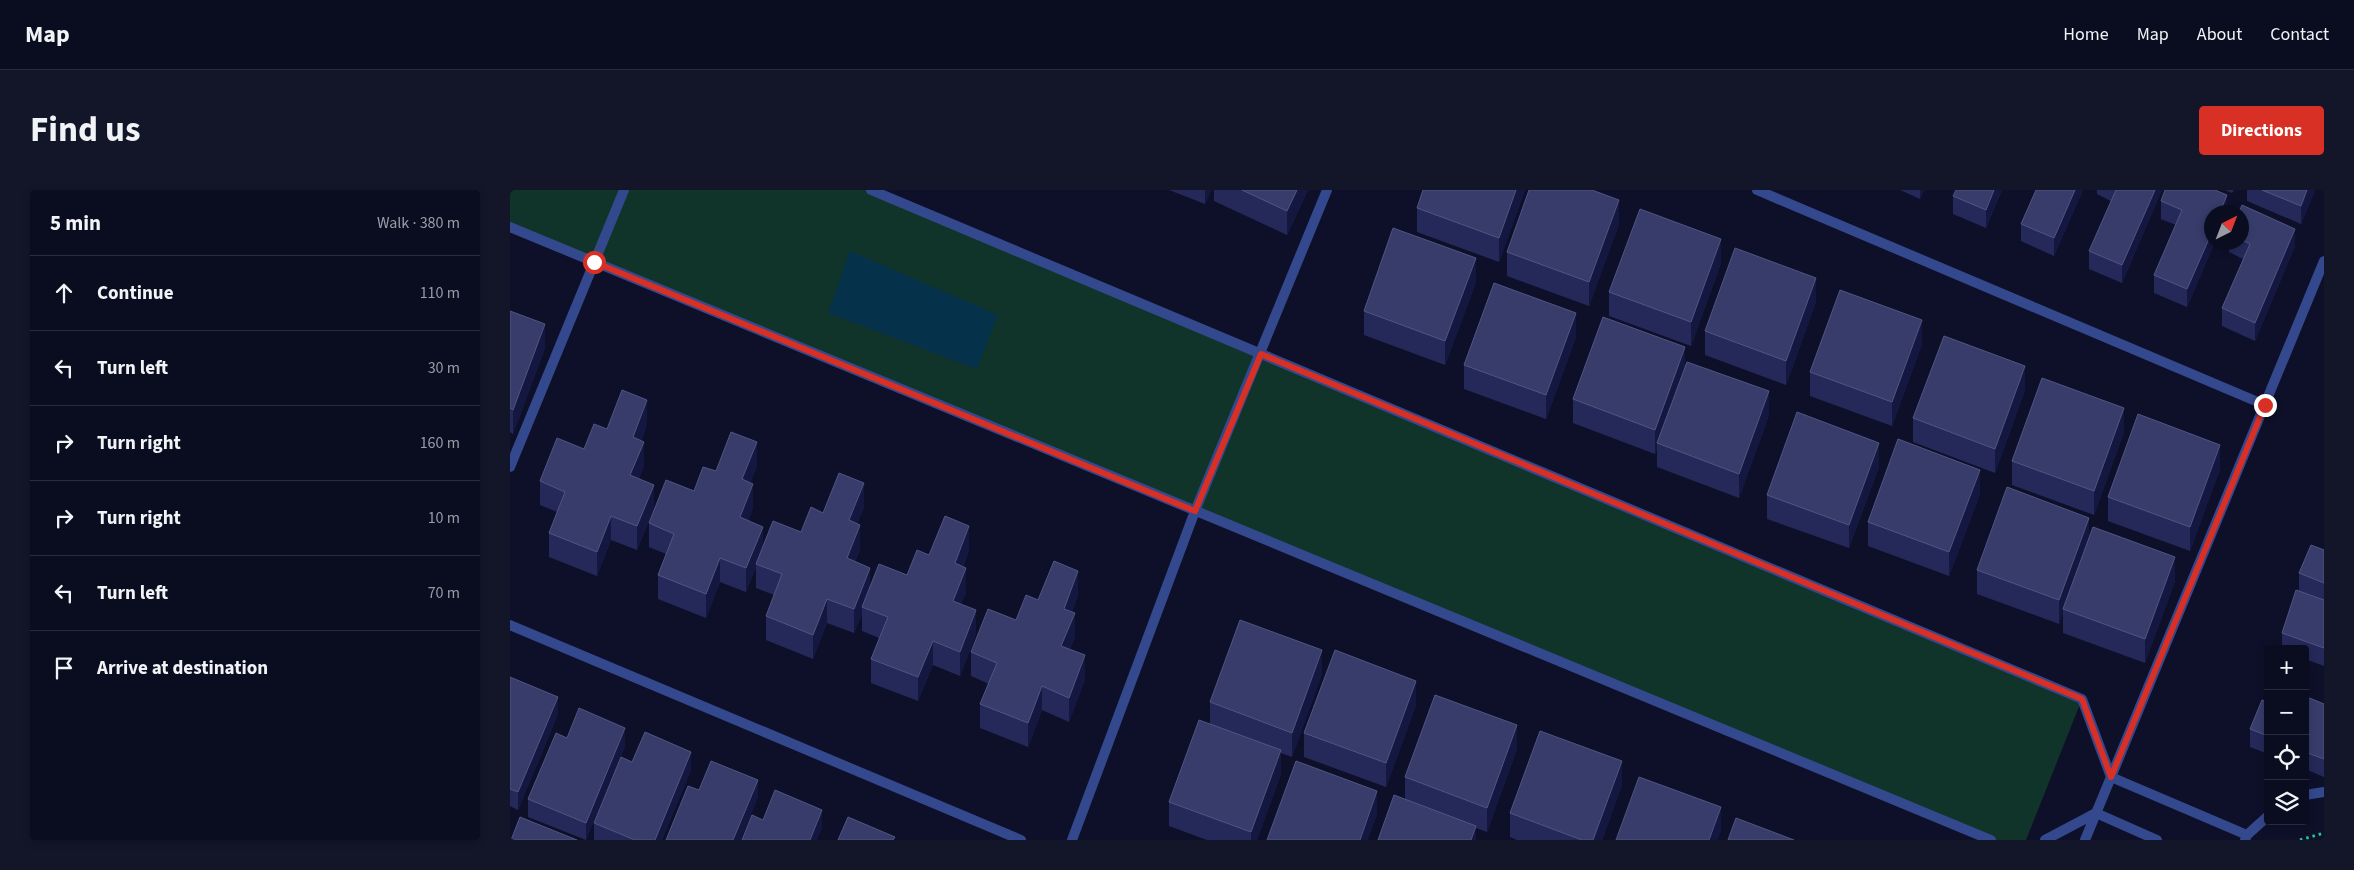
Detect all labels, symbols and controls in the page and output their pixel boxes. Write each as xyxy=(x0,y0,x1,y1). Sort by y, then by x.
text: Map xyxy=(25,17,70,52)
text: Home xyxy=(2063,22,2109,47)
text: Map xyxy=(2137,22,2169,47)
text: About xyxy=(2197,22,2242,47)
text: Contact xyxy=(2270,22,2329,47)
text: Find us xyxy=(30,105,140,155)
button: Directions xyxy=(2199,106,2324,155)
north arrow xyxy=(2204,205,2249,250)
text: 5 min xyxy=(50,208,101,238)
text: Walk · 380 m xyxy=(377,212,460,234)
route start xyxy=(583,251,606,274)
icon: ahead xyxy=(50,279,78,307)
text: Continue xyxy=(97,280,174,307)
text: 110 m xyxy=(420,282,460,304)
icon: left xyxy=(50,354,78,382)
text: Turn left xyxy=(97,355,168,382)
text: 30 m xyxy=(428,357,460,379)
route end xyxy=(2254,394,2277,417)
icon: right xyxy=(50,429,78,457)
text: Turn right xyxy=(97,430,181,457)
text: 160 m xyxy=(420,432,460,454)
icon: right xyxy=(50,504,78,532)
text: Turn right xyxy=(97,505,181,532)
text: 10 m xyxy=(428,507,460,529)
icon: left xyxy=(50,579,78,607)
text: Turn left xyxy=(97,580,168,607)
text: 70 m xyxy=(428,582,460,604)
map controls xyxy=(2264,645,2309,825)
button: + xyxy=(2264,645,2309,690)
icon: arrive xyxy=(50,654,78,682)
text: Arrive at destination xyxy=(97,655,268,682)
button: − xyxy=(2264,690,2309,735)
button: locate xyxy=(2264,735,2309,780)
button: layers xyxy=(2264,780,2309,825)

